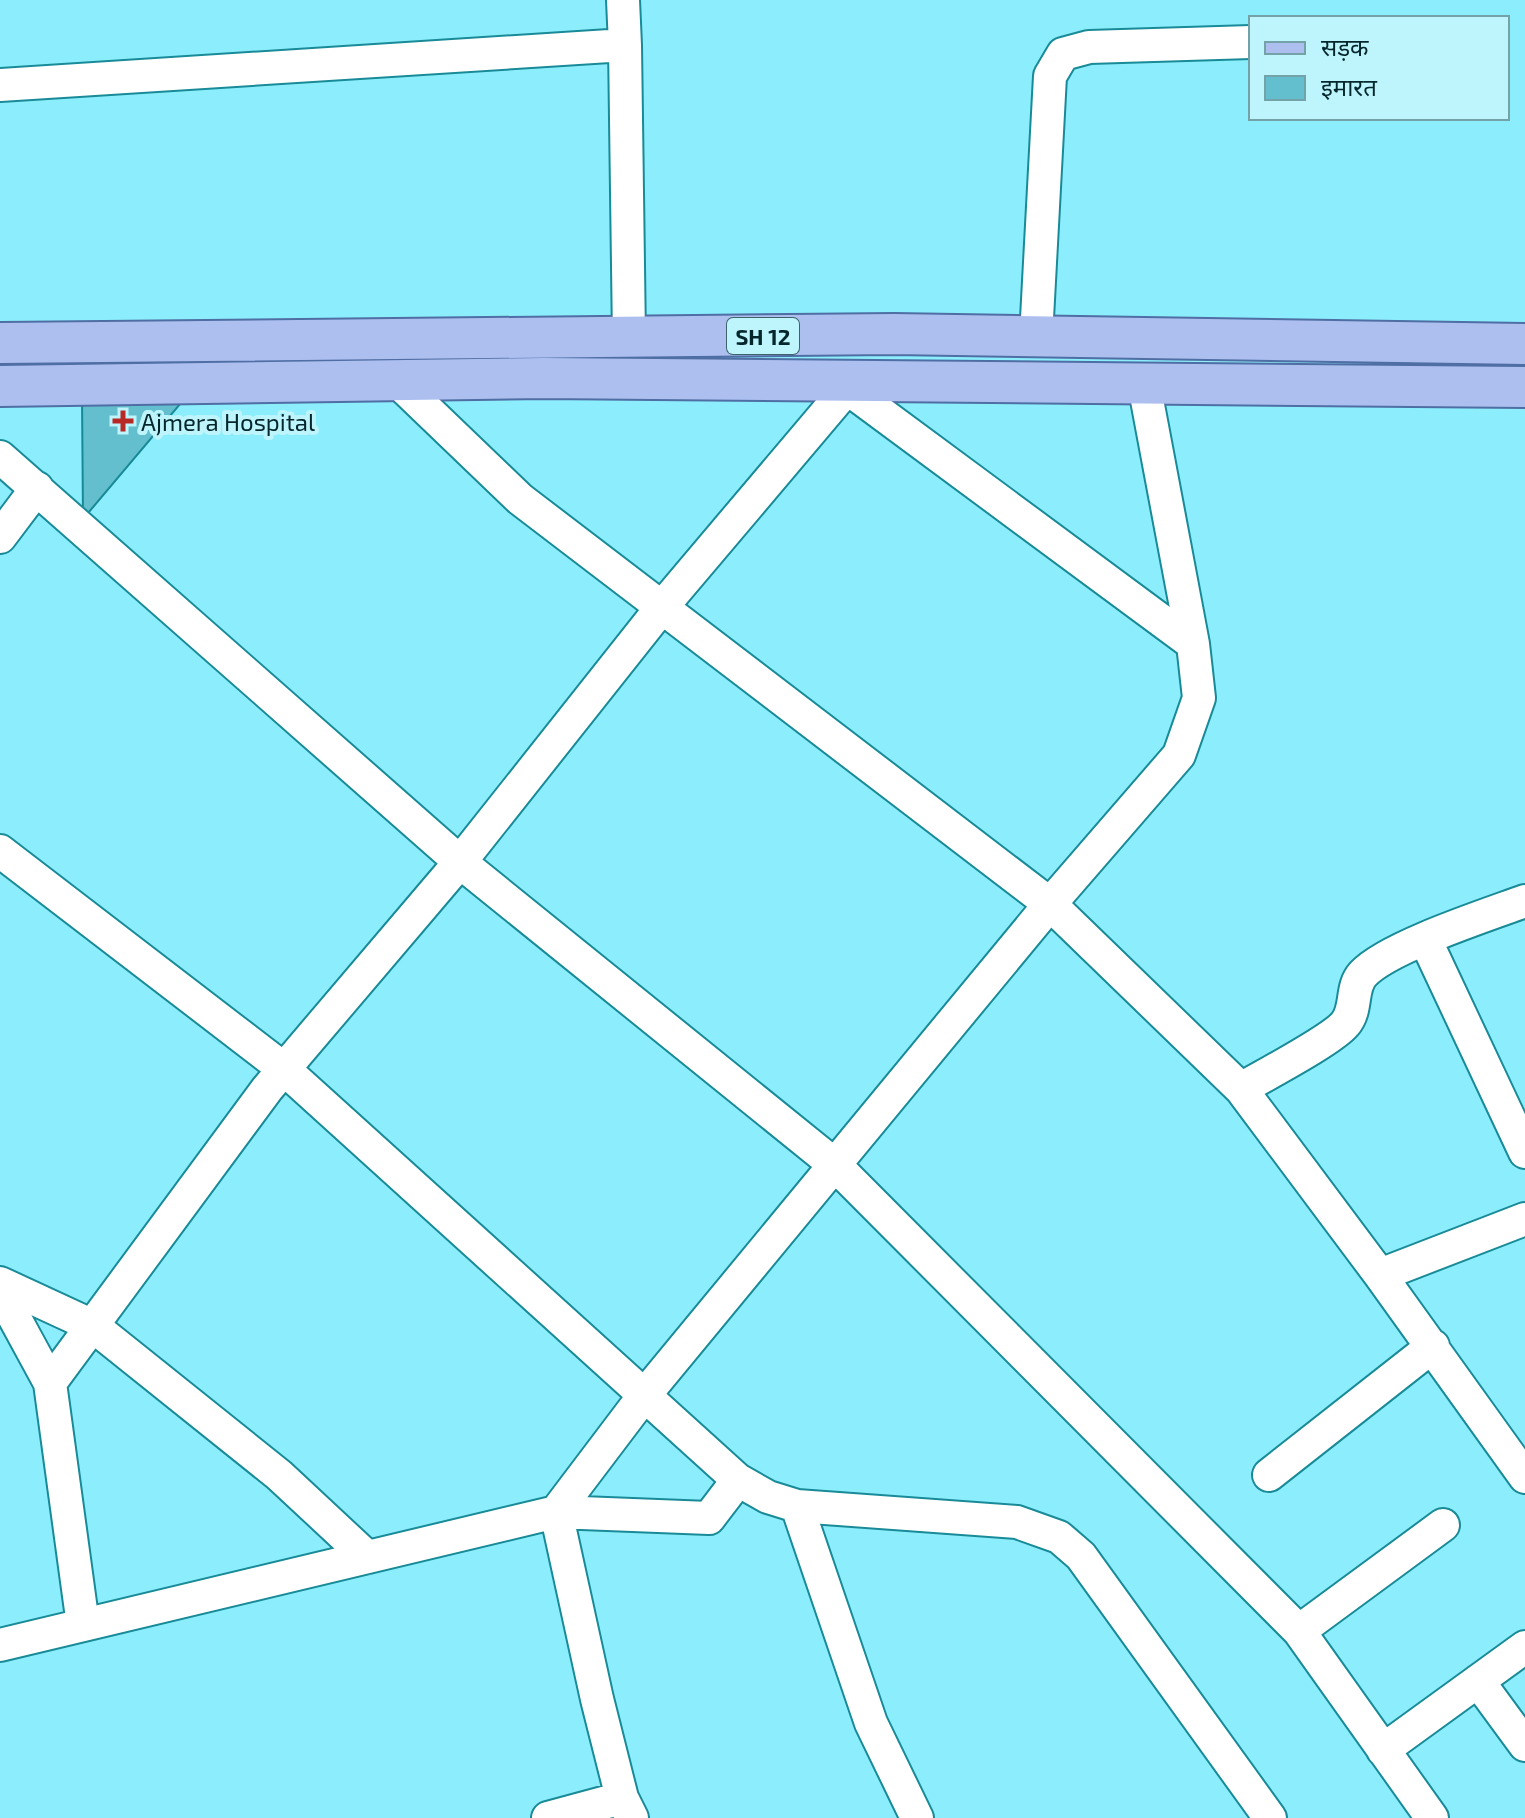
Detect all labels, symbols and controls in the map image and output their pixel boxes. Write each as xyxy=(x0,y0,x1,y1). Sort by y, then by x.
legend xyxy=(1249,16,1509,120)
text: सड़क xyxy=(1321,32,1369,61)
text: इमारत xyxy=(1321,72,1378,101)
road number: SH 12 xyxy=(727,318,799,354)
place label: Ajmera Hospital xyxy=(141,407,315,436)
marker: Ajmera Hospital xyxy=(112,410,134,432)

